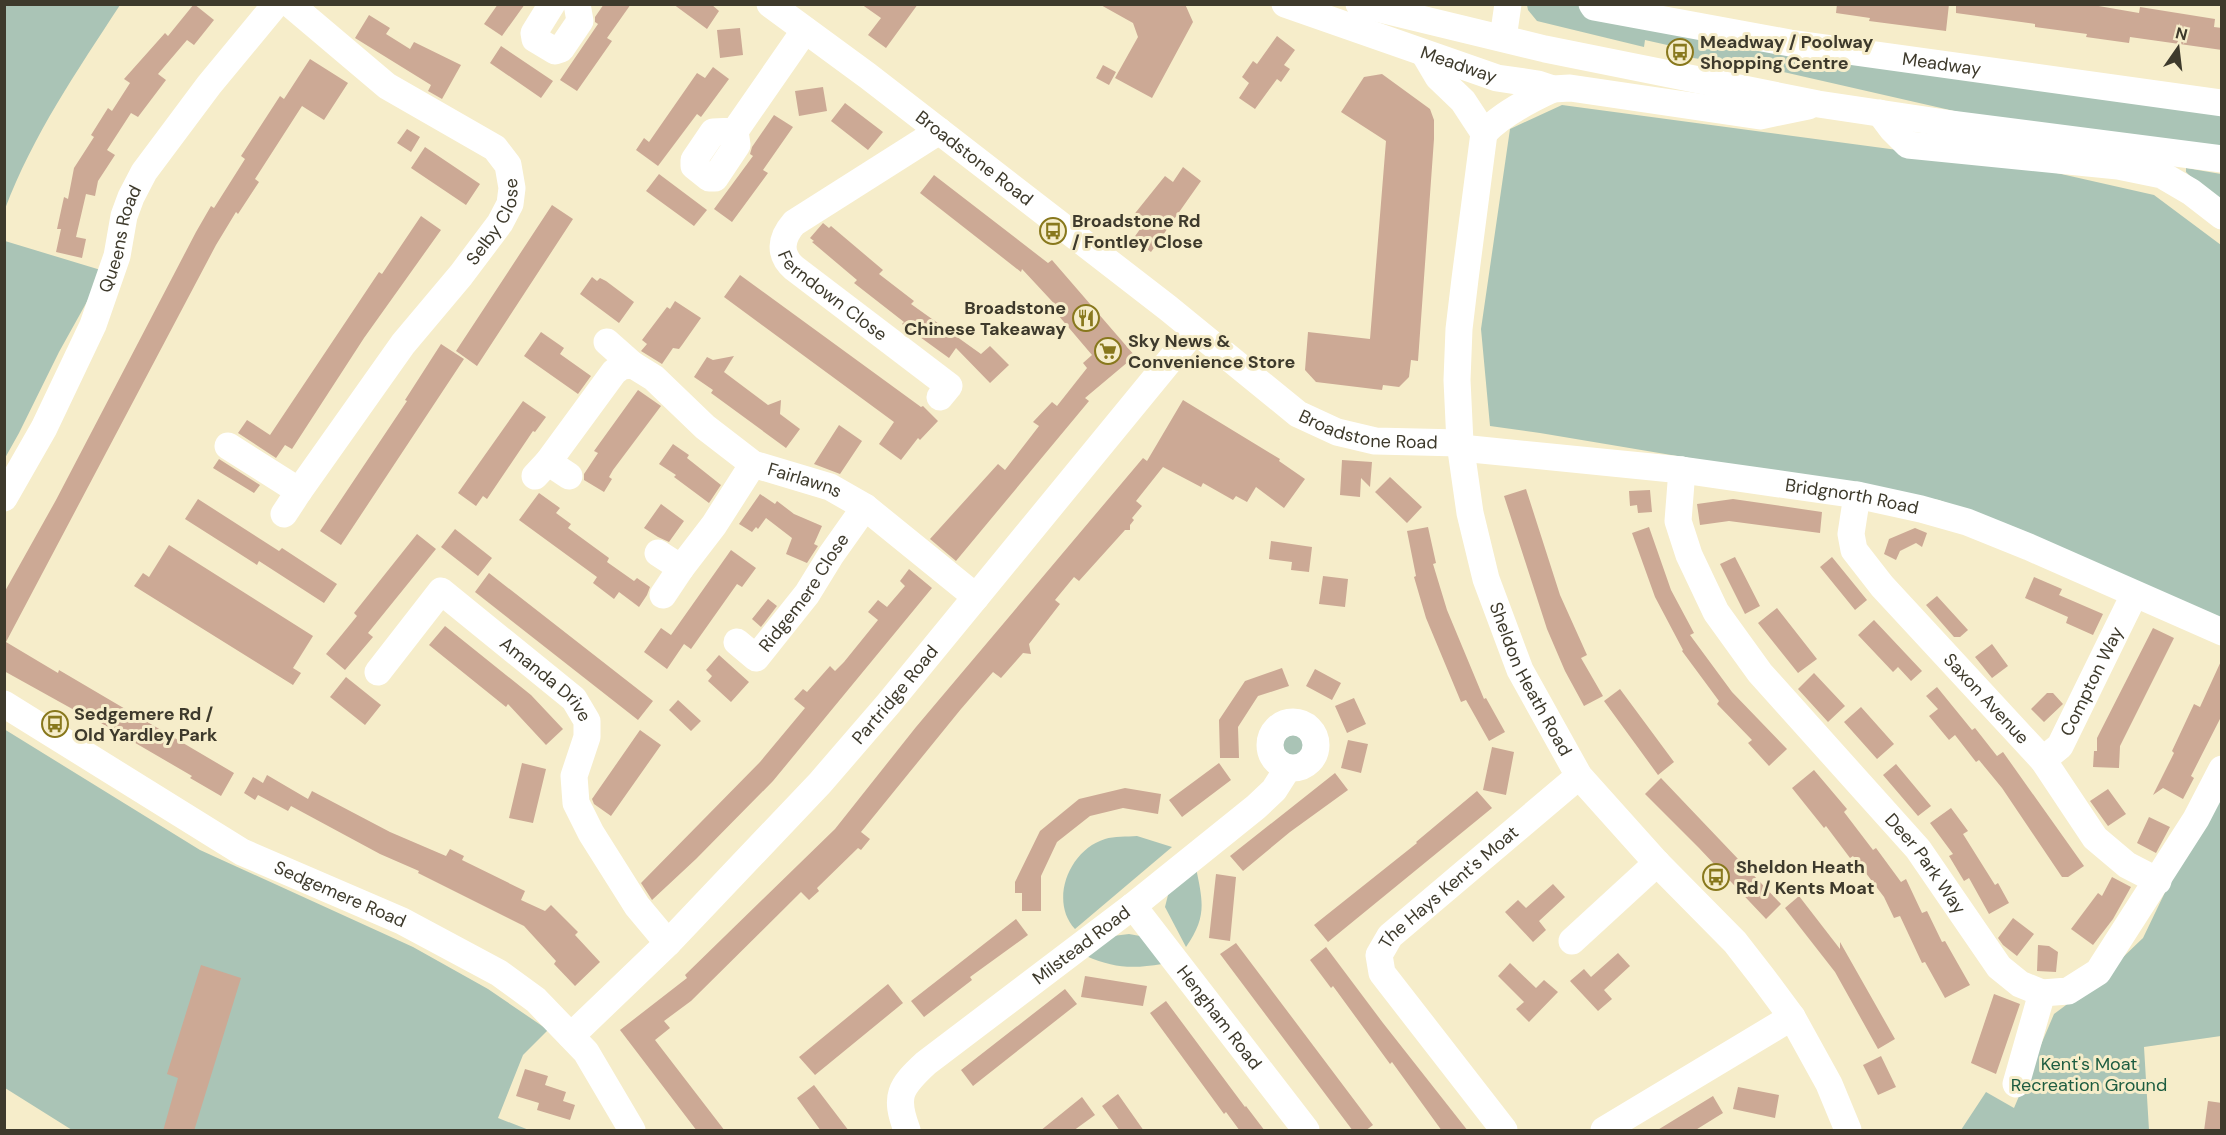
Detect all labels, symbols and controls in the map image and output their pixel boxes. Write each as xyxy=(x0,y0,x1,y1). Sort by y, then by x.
north arrow xyxy=(2148,18,2208,78)
text: N xyxy=(2173,22,2190,46)
place label: Meadway / Poolway Shopping Centre xyxy=(1700,30,1874,75)
bus stop icon: Meadway / Poolway Shopping Centre xyxy=(1665,37,1695,67)
street label: Meadway xyxy=(1417,40,1500,89)
street label: Meadway xyxy=(1901,47,1983,81)
street label: Broadstone Road xyxy=(911,105,1038,211)
street label: Selby Close xyxy=(461,176,524,270)
street label: Queens Road xyxy=(93,181,147,296)
place label: Broadstone Rd / Fontley Close xyxy=(1072,209,1203,254)
bus stop icon: Broadstone Rd / Fontley Close xyxy=(1038,216,1068,246)
street label: Ferndown Close xyxy=(772,247,892,347)
place label: Broadstone Chinese Takeaway xyxy=(904,296,1066,341)
restaurant icon: Broadstone Chinese Takeaway xyxy=(1071,303,1101,333)
place label: Sky News & Convenience Store xyxy=(1128,329,1295,374)
supermarket icon: Sky News & Convenience Store xyxy=(1093,336,1123,366)
street label: Broadstone Road xyxy=(1295,404,1438,454)
street label: Fairlawns xyxy=(765,457,847,503)
street label: Bridgnorth Road xyxy=(1784,473,1921,520)
street label: Ridgemere Close xyxy=(753,529,855,657)
street label: Sheldon Heath Road xyxy=(1484,599,1578,760)
street label: Compton Way xyxy=(2055,623,2129,740)
street label: Amanda Drive xyxy=(495,632,597,726)
street label: Partridge Road xyxy=(847,640,944,749)
street label: Saxon Avenue xyxy=(1938,648,2035,749)
place label: Sedgemere Rd / Old Yardley Park xyxy=(74,702,218,747)
bus stop icon: Sedgemere Rd / Old Yardley Park xyxy=(40,709,70,739)
street label: Deer Park Way xyxy=(1880,808,1971,919)
street label: The Hays Kent's Moat xyxy=(1373,820,1523,953)
street label: Sedgemere Road xyxy=(270,855,410,933)
place label: Sheldon Heath Rd / Kents Moat xyxy=(1736,855,1874,900)
bus stop icon: Sheldon Heath Rd / Kents Moat xyxy=(1701,862,1731,892)
street label: Milstead Road xyxy=(1028,900,1135,990)
street label: Hengham Road xyxy=(1171,960,1267,1075)
park label: Kent's Moat Recreation Ground xyxy=(2011,1052,2167,1097)

